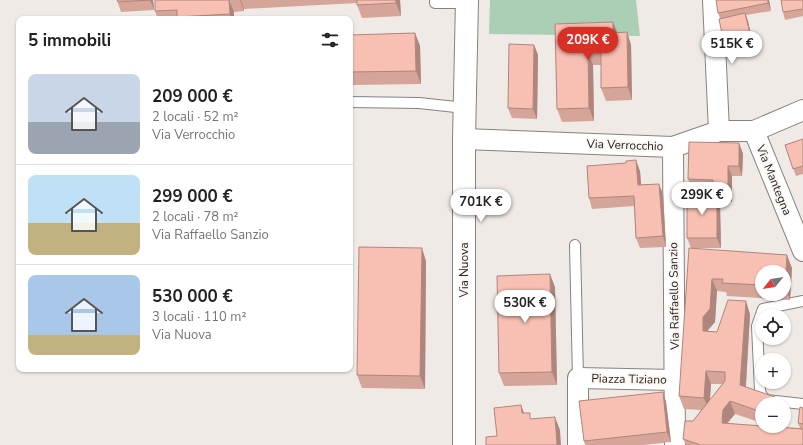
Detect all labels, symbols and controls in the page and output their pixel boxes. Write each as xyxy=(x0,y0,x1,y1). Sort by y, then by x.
pin: 209K € xyxy=(555,27,621,61)
text: 5 immobili xyxy=(28,29,111,52)
icon: filters xyxy=(319,29,341,51)
text: 209K € xyxy=(566,31,610,49)
pin: 515K € xyxy=(699,31,765,65)
text: 515K € xyxy=(710,35,754,53)
text: 209 000 € xyxy=(152,85,233,108)
icon: home xyxy=(60,90,108,138)
text: 2 locali · 52 m² xyxy=(152,108,239,126)
text: Via Verrocchio xyxy=(152,126,235,144)
street label: Via Verrocchio xyxy=(585,136,664,154)
street label: Via Mantegna xyxy=(752,141,795,218)
pin: 299K € xyxy=(669,182,735,216)
text: 299 000 € xyxy=(152,185,233,208)
text: 299K € xyxy=(680,186,724,204)
pin: 701K € xyxy=(448,189,514,223)
icon: home xyxy=(60,191,108,239)
text: 701K € xyxy=(459,193,503,211)
text: 2 locali · 78 m² xyxy=(152,208,239,226)
text: Via Raffaello Sanzio xyxy=(152,226,269,244)
street label: Via Nuova xyxy=(456,242,472,299)
street label: Via Raffaello Sanzio xyxy=(665,242,683,351)
north arrow xyxy=(755,265,791,301)
map controls xyxy=(755,265,791,433)
text: 530 000 € xyxy=(152,285,233,308)
pin: 530K € xyxy=(492,290,558,324)
icon: home xyxy=(60,291,108,339)
text: 530K € xyxy=(503,294,547,312)
text: 3 locali · 110 m² xyxy=(152,308,246,326)
button: locate xyxy=(755,309,791,345)
text: Via Nuova xyxy=(152,326,212,344)
button: + xyxy=(755,353,791,389)
street label: Piazza Tiziano xyxy=(591,370,667,388)
button: − xyxy=(755,397,791,433)

